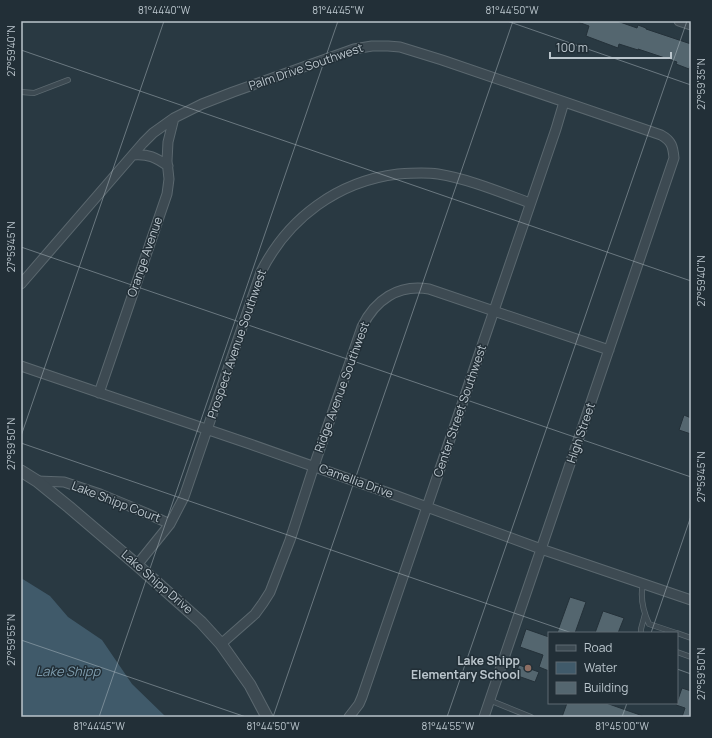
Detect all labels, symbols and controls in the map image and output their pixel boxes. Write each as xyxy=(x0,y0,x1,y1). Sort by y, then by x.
text: 81°44'40"W xyxy=(138,3,191,17)
text: 81°44'45"W xyxy=(312,3,364,17)
text: 81°44'50"W xyxy=(485,3,539,17)
text: 27°59'40"N xyxy=(4,25,18,76)
scale bar xyxy=(550,34,671,60)
street label: Palm Drive Southwest xyxy=(246,39,366,94)
text: 100 m xyxy=(556,39,588,56)
text: 27°59'35"N xyxy=(694,58,708,110)
street label: Orange Avenue xyxy=(123,214,166,299)
text: 27°59'45"N xyxy=(4,222,18,272)
text: 27°59'40"N xyxy=(694,255,708,306)
street label: Prospect Avenue Southwest xyxy=(203,267,270,421)
street label: Ridge Avenue Southwest xyxy=(310,319,373,455)
street label: Center Street Southwest xyxy=(429,342,490,479)
street label: High Street xyxy=(562,400,599,465)
text: 27°59'50"N xyxy=(4,418,18,470)
text: 27°59'45"N xyxy=(694,452,708,502)
street label: Camellia Drive xyxy=(317,459,396,502)
street label: Lake Shipp Court xyxy=(69,477,163,526)
street label: Lake Shipp Drive xyxy=(118,546,197,618)
text: 27°59'55"N xyxy=(4,614,18,666)
legend xyxy=(548,632,678,704)
text: Road xyxy=(584,639,612,656)
text: 27°59'50"N xyxy=(694,648,708,700)
place label: Lake Shipp Elementary School xyxy=(411,652,520,683)
text: Water xyxy=(584,659,618,676)
water label: Lake Shipp xyxy=(36,662,102,680)
marker: Lake Shipp Elementary School xyxy=(523,663,533,673)
text: Building xyxy=(584,679,628,696)
text: 81°44'45"W xyxy=(73,719,125,733)
text: 81°44'50"W xyxy=(246,719,300,733)
text: 81°44'55"W xyxy=(422,719,475,733)
text: 81°45'00"W xyxy=(595,719,649,733)

